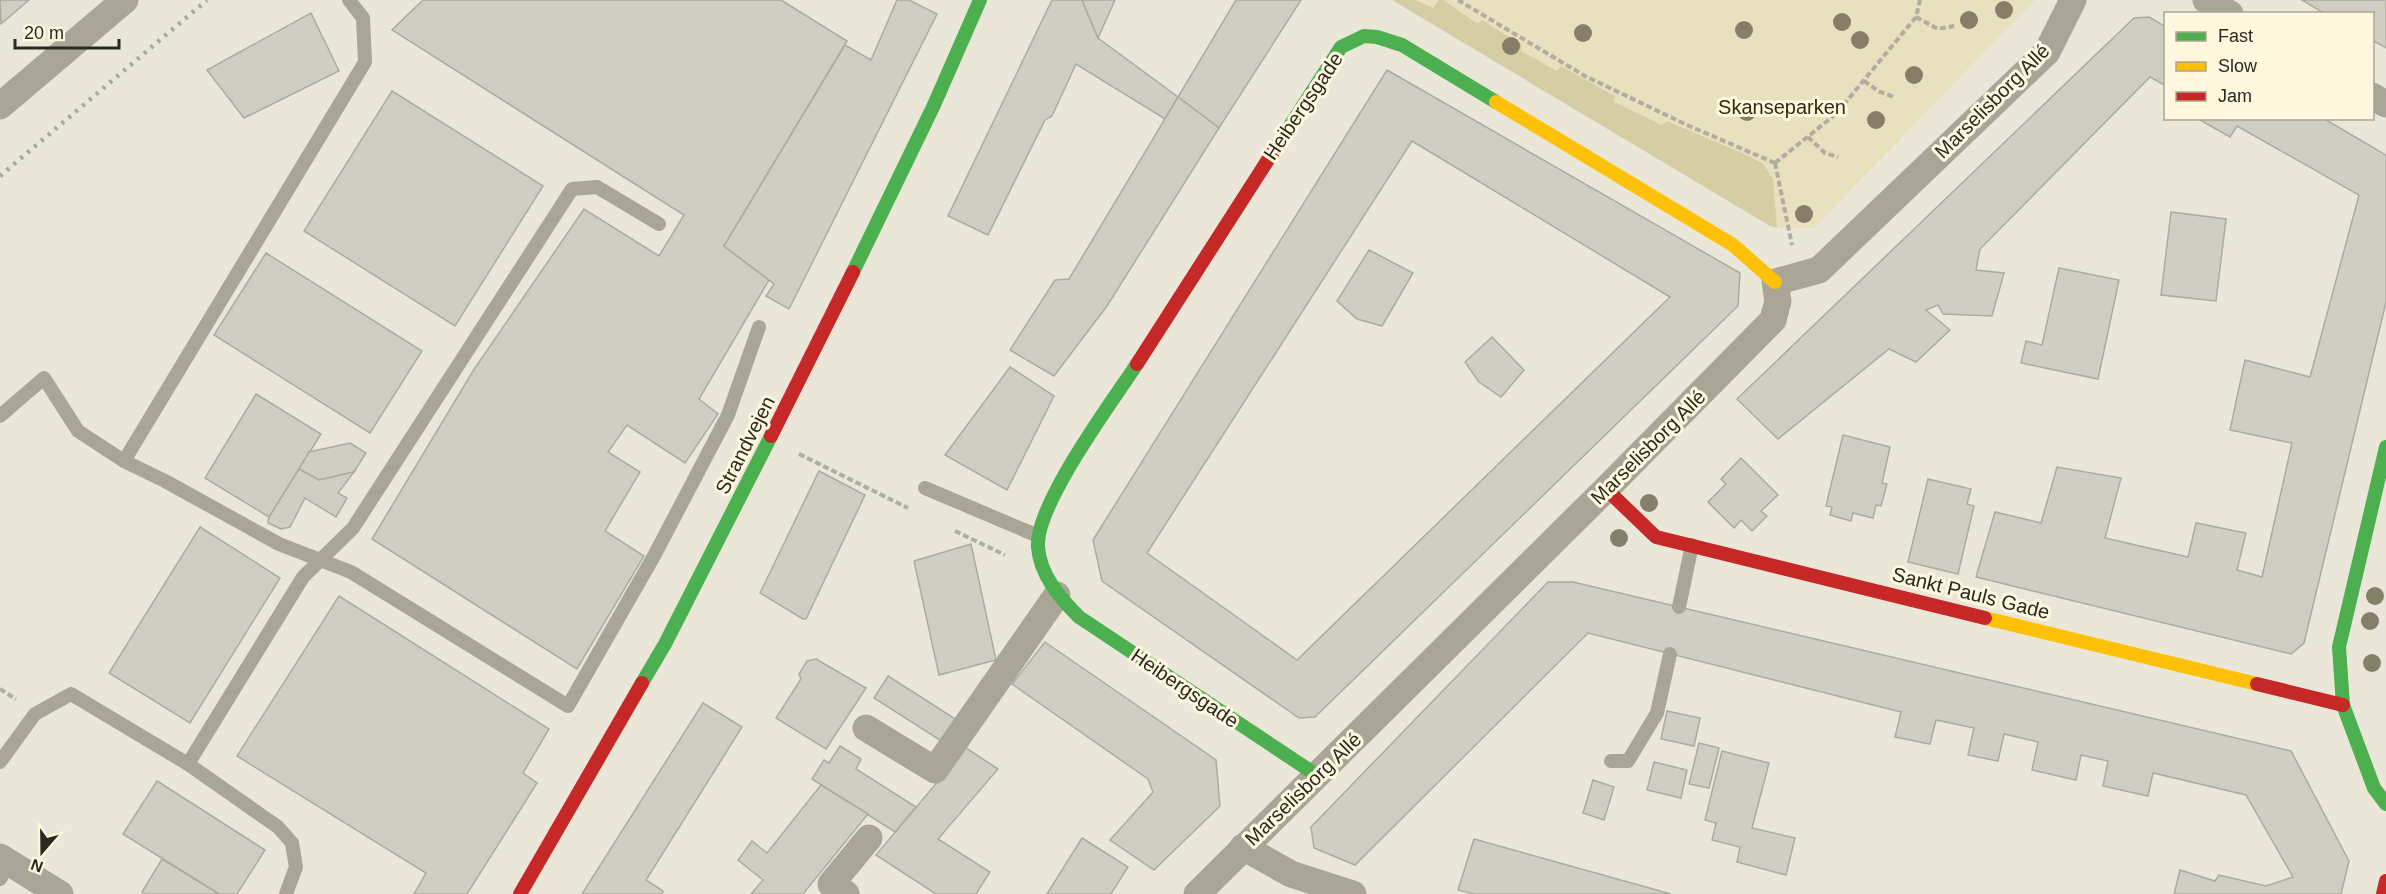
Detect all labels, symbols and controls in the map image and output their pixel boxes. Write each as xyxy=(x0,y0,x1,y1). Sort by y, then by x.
scale bar xyxy=(15,12,118,50)
legend xyxy=(2164,12,2374,120)
text: 20 m xyxy=(24,23,64,43)
text: Fast xyxy=(2218,26,2253,46)
street label: Marselisborg Allé xyxy=(1930,39,2054,163)
street label: Heibergsgade xyxy=(1259,48,1347,164)
text: Slow xyxy=(2218,56,2258,76)
text: Jam xyxy=(2218,86,2252,106)
park label: Skanseparken xyxy=(1718,96,1846,118)
street label: Marselisborg Allé xyxy=(1586,385,1710,509)
street label: Strandvejen xyxy=(711,392,779,498)
street label: Sankt Pauls Gade xyxy=(1890,563,2052,623)
street label: Heibergsgade xyxy=(1127,644,1243,732)
street label: Marselisborg Allé xyxy=(1241,728,1365,850)
north arrow xyxy=(12,822,72,882)
text: N xyxy=(29,856,45,876)

